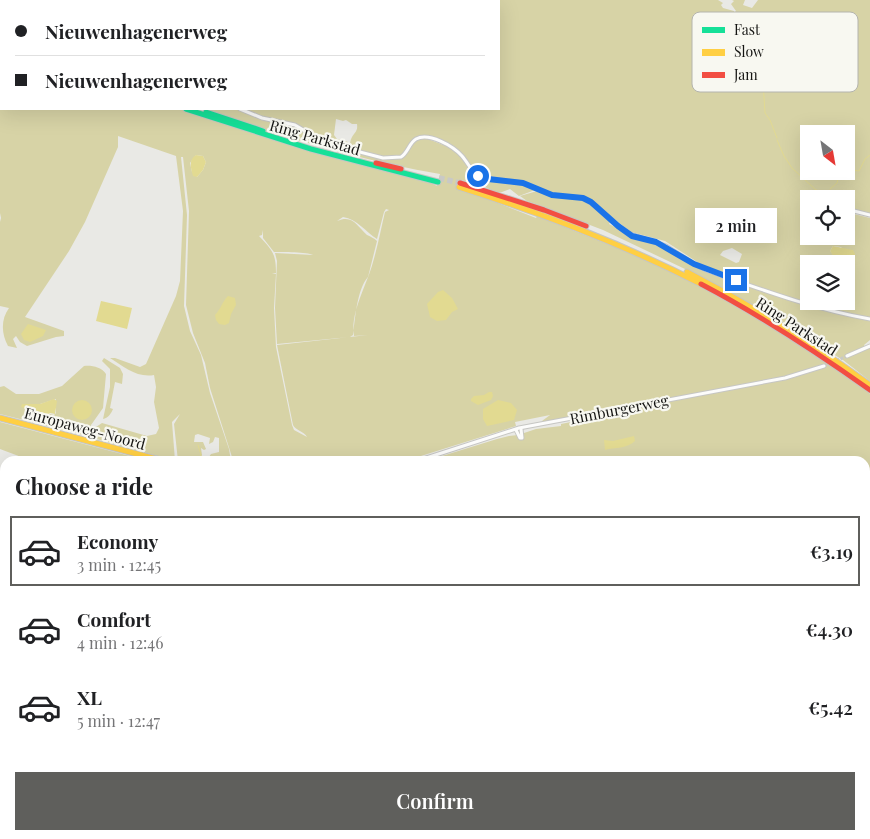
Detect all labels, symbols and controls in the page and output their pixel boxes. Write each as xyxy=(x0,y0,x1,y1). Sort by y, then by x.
legend xyxy=(692,12,858,92)
text: Nieuwenhagenerweg xyxy=(45,18,227,44)
text: Fast xyxy=(734,20,761,39)
text: Slow xyxy=(734,42,764,61)
text: Jam xyxy=(733,65,758,84)
text: Nieuwenhagenerweg xyxy=(45,67,227,93)
street label: Ring Parkstad xyxy=(267,114,363,160)
north arrow xyxy=(800,125,855,180)
map controls xyxy=(800,125,855,310)
route start xyxy=(467,165,489,187)
button: locate xyxy=(800,190,855,245)
callout: 2 min xyxy=(695,208,777,242)
text: 2 min xyxy=(716,215,756,236)
button: layers xyxy=(800,255,855,310)
route end xyxy=(725,269,747,291)
street label: Ring Parkstad xyxy=(752,292,842,360)
street label: Rimburgerweg xyxy=(568,390,670,428)
street label: Europaweg-Noord xyxy=(22,402,148,454)
text: Choose a ride xyxy=(15,471,153,501)
text: Economy xyxy=(77,528,158,554)
icon: car xyxy=(17,529,62,574)
text: €3.19 xyxy=(810,538,853,564)
text: 3 min · 12:45 xyxy=(77,554,161,575)
text: Comfort xyxy=(77,606,151,632)
icon: car xyxy=(17,607,62,652)
text: €4.30 xyxy=(806,616,853,642)
text: 4 min · 12:46 xyxy=(77,632,164,653)
text: XL xyxy=(77,684,102,710)
icon: car xyxy=(17,685,62,730)
text: €5.42 xyxy=(808,694,853,720)
text: 5 min · 12:47 xyxy=(77,710,160,731)
button: Confirm xyxy=(15,772,855,830)

